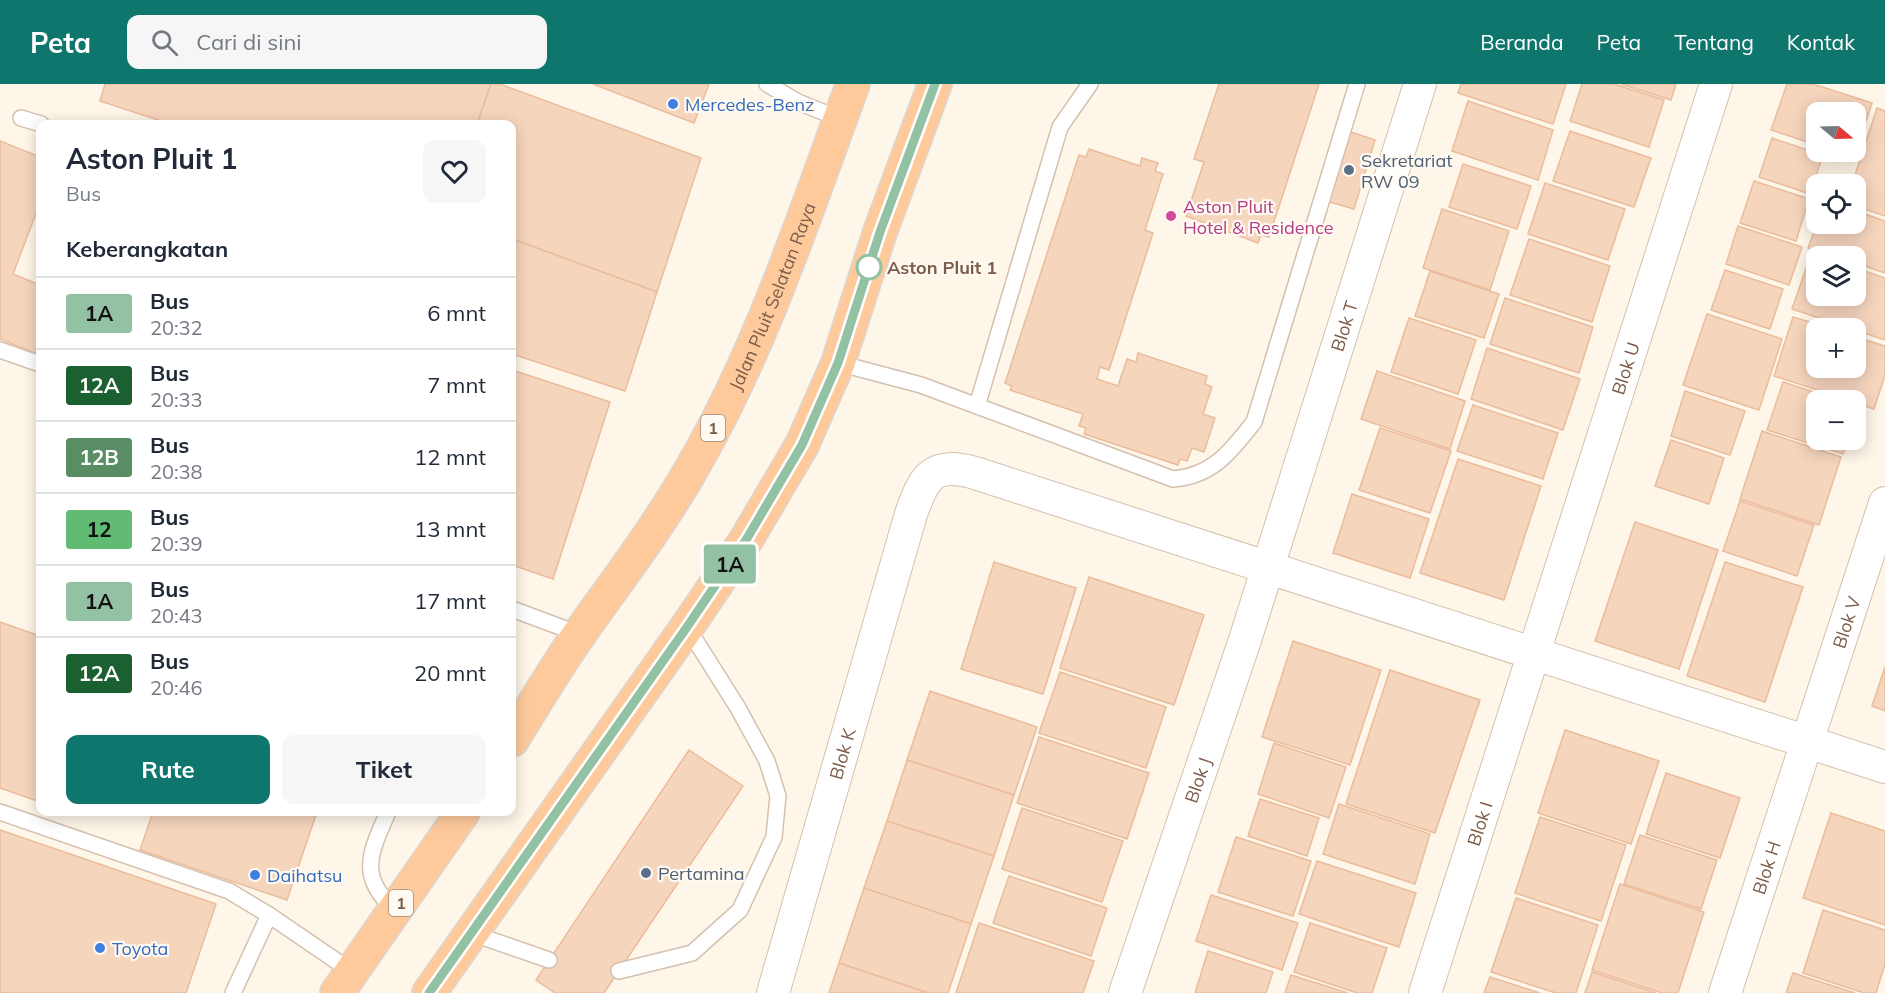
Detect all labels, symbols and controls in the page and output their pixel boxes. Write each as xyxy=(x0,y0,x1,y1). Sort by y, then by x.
search box xyxy=(127,15,547,69)
text: Peta xyxy=(30,25,91,60)
icon: search xyxy=(148,26,181,59)
text: Cari di sini xyxy=(196,28,302,56)
text: Beranda xyxy=(1480,29,1564,55)
text: Peta xyxy=(1597,29,1641,55)
text: Tentang xyxy=(1674,29,1754,55)
text: Kontak xyxy=(1787,29,1855,55)
place label: Mercedes-Benz xyxy=(685,93,814,116)
marker: Mercedes-Benz xyxy=(666,97,680,111)
north arrow xyxy=(1806,102,1866,162)
map controls xyxy=(1806,102,1866,450)
button: heart xyxy=(423,140,486,203)
text: Aston Pluit 1 xyxy=(66,141,237,176)
place label: Sekretariat RW 09 xyxy=(1361,149,1453,193)
marker: Sekretariat RW 09 xyxy=(1342,163,1356,177)
button: locate xyxy=(1806,174,1866,234)
text: Bus xyxy=(66,181,101,206)
place label: Aston Pluit Hotel & Residence xyxy=(1183,195,1334,239)
street label: Jalan Pluit Selatan Raya xyxy=(723,199,820,394)
marker: Aston Pluit Hotel & Residence xyxy=(1164,209,1178,223)
text: Keberangkatan xyxy=(66,235,228,263)
button: layers xyxy=(1806,246,1866,306)
marker: Aston Pluit 1 xyxy=(856,254,882,280)
place label: Aston Pluit 1 xyxy=(887,256,997,279)
text: Bus xyxy=(150,287,189,315)
street label: Blok T xyxy=(1325,298,1363,354)
text: 6 mnt xyxy=(427,299,486,327)
text: 1A xyxy=(85,300,113,326)
text: 20:32 xyxy=(150,315,203,340)
button: + xyxy=(1806,318,1866,378)
street label: Blok U xyxy=(1606,339,1644,397)
text: Bus xyxy=(150,359,189,387)
text: 7 mnt xyxy=(427,371,486,399)
text: 12A xyxy=(79,372,119,398)
text: 20:33 xyxy=(150,387,203,412)
button: − xyxy=(1806,390,1866,450)
road number: 1 xyxy=(701,415,725,441)
text: Bus xyxy=(150,431,189,459)
text: 12 mnt xyxy=(414,443,486,471)
text: 12B xyxy=(79,444,119,470)
text: 20:38 xyxy=(150,459,203,484)
text: Bus xyxy=(150,503,189,531)
text: 13 mnt xyxy=(414,515,486,543)
text: 12 xyxy=(86,516,112,542)
text: 20:39 xyxy=(150,531,203,556)
line badge: 1A xyxy=(703,544,757,584)
text: 1A xyxy=(716,551,744,577)
text: Bus xyxy=(150,575,189,603)
text: 17 mnt xyxy=(414,587,486,615)
text: 1A xyxy=(85,588,113,614)
street label: Blok V xyxy=(1827,593,1865,651)
text: 20:43 xyxy=(150,603,203,628)
text: Bus xyxy=(150,647,189,675)
text: 20 mnt xyxy=(414,659,486,687)
text: 12A xyxy=(79,660,119,686)
text: 20:46 xyxy=(150,675,203,700)
street label: Blok K xyxy=(824,725,860,782)
button: Rute xyxy=(66,735,270,804)
button: Tiket xyxy=(282,735,486,804)
street label: Blok J xyxy=(1179,754,1216,806)
street label: Blok I xyxy=(1461,798,1497,849)
street label: Blok H xyxy=(1747,838,1785,897)
place label: Pertamina xyxy=(658,862,745,885)
place label: Daihatsu xyxy=(267,864,343,887)
marker: Pertamina xyxy=(639,866,653,880)
marker: Daihatsu xyxy=(248,868,262,882)
road number: 1 xyxy=(389,890,413,916)
place label: Toyota xyxy=(112,937,168,960)
marker: Toyota xyxy=(93,941,107,955)

